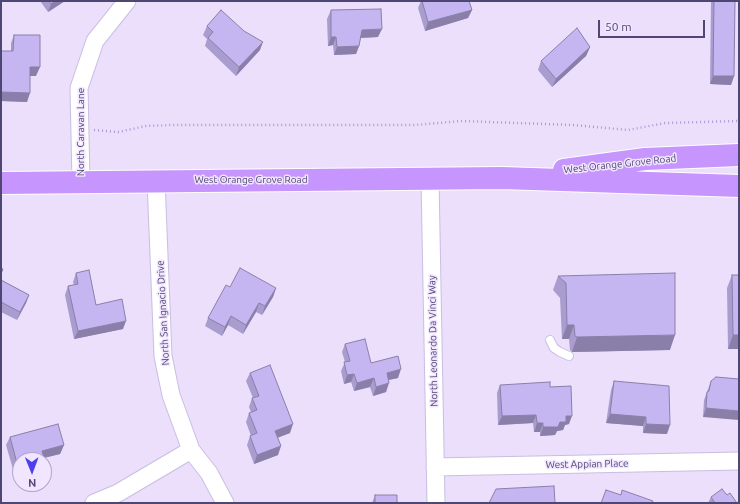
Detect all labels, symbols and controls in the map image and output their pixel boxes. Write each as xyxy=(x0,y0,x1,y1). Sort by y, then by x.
scale bar xyxy=(600,12,707,38)
text: 50 m xyxy=(605,20,632,33)
street label: North Caravan Lane xyxy=(75,88,87,176)
street label: West Orange Grove Road xyxy=(563,152,677,176)
street label: West Orange Grove Road xyxy=(194,174,308,186)
street label: North San Ignacio Drive xyxy=(154,260,172,366)
street label: North Leonardo Da Vinci Way xyxy=(426,275,440,407)
north arrow xyxy=(12,452,52,492)
street label: West Appian Place xyxy=(545,457,629,471)
text: N xyxy=(28,477,36,489)

